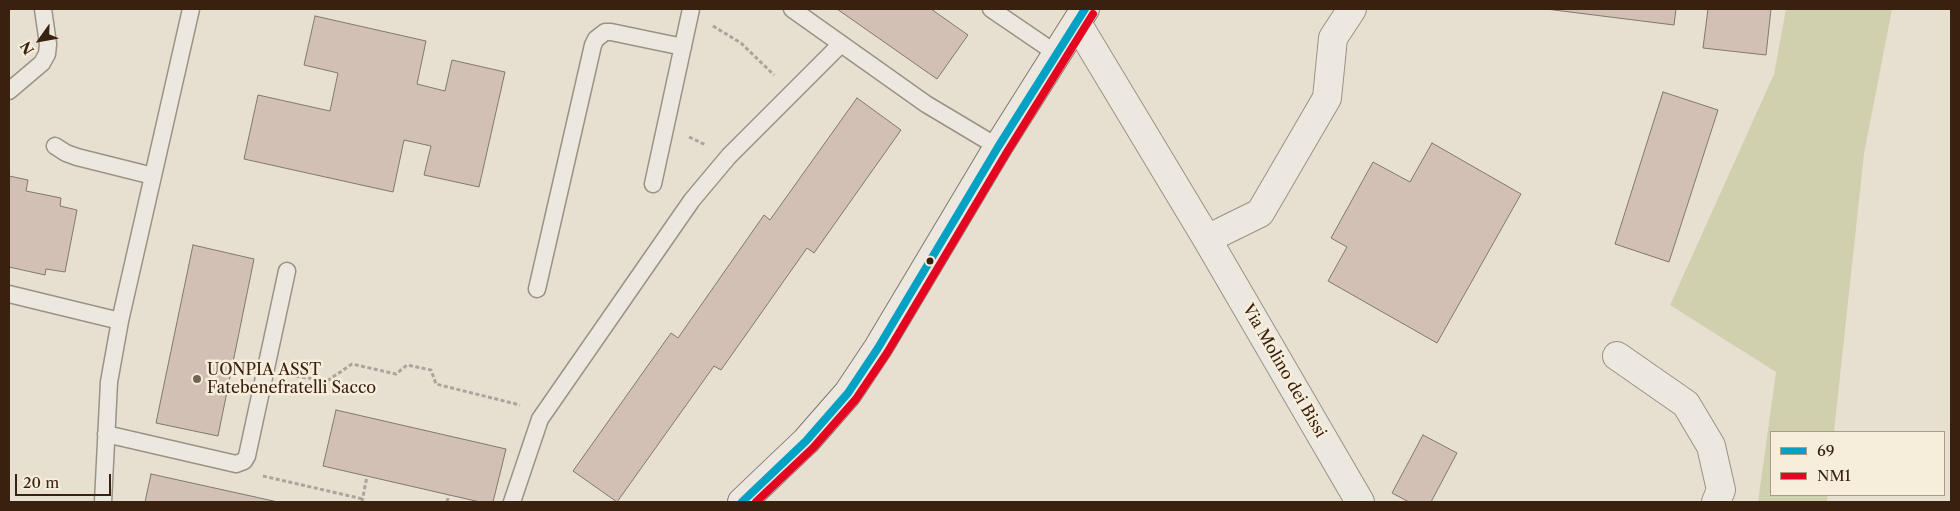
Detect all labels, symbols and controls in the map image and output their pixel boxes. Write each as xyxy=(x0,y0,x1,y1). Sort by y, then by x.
north arrow xyxy=(15,15,65,65)
text: N xyxy=(16,38,38,58)
unlabelled marker xyxy=(925,256,935,266)
street label: Via Molino dei Bissi xyxy=(1238,301,1330,441)
place label: UONPIA ASST Fatebenefratelli Sacco xyxy=(207,360,376,398)
marker: UONPIA ASST Fatebenefratelli Sacco xyxy=(191,373,203,385)
legend xyxy=(1770,431,1945,496)
text: 69 xyxy=(1817,441,1835,460)
scale bar xyxy=(18,464,114,496)
text: NM1 xyxy=(1817,466,1851,485)
text: 20 m xyxy=(23,473,59,492)

